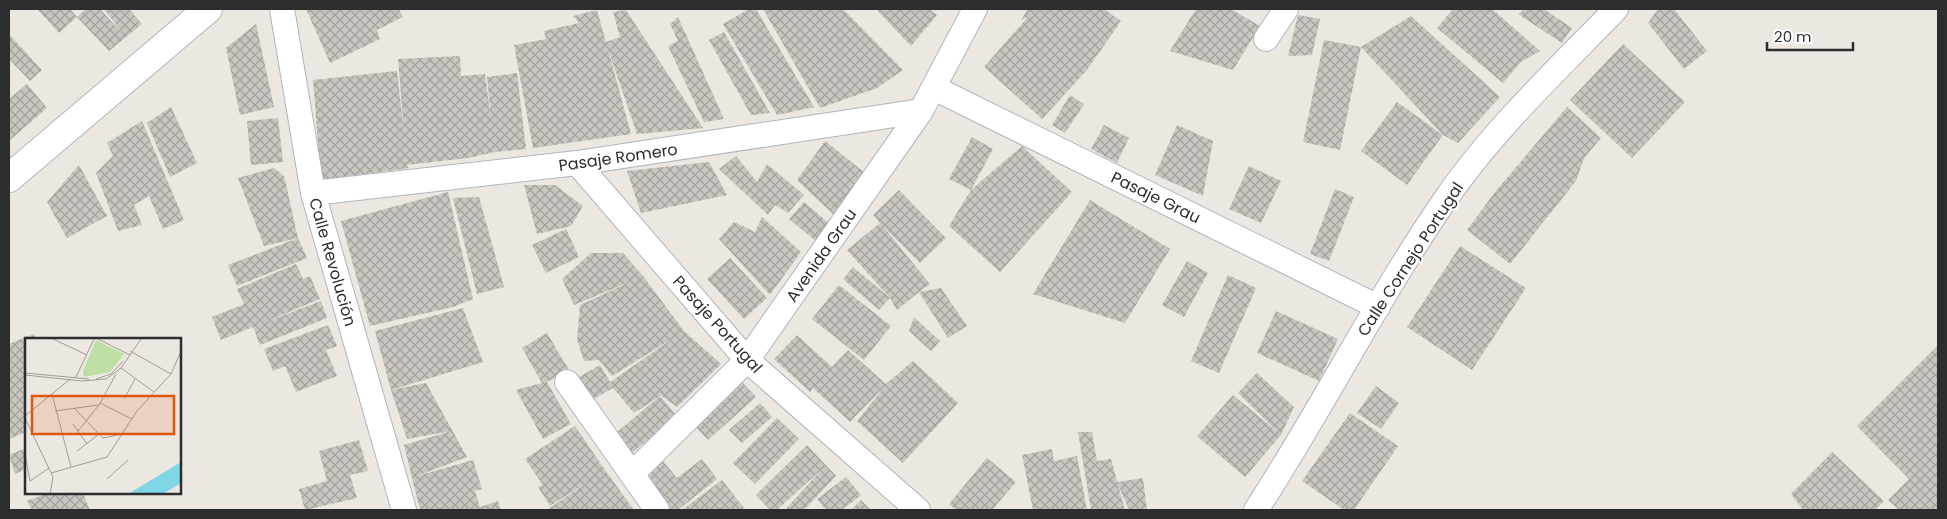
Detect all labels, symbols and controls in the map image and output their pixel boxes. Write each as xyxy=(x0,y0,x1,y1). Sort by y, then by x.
scale bar xyxy=(1767,20,1853,52)
text: 20 m xyxy=(1774,26,1812,47)
street label: Pasaje Romero xyxy=(557,138,679,177)
street label: Pasaje Grau xyxy=(1107,166,1204,229)
street label: Calle Cornejo Portugal xyxy=(1352,178,1469,341)
street label: Calle Revolución xyxy=(303,195,362,329)
street label: Avenida Grau xyxy=(781,204,862,307)
street label: Pasaje Portugal xyxy=(667,270,768,378)
inset map xyxy=(25,338,181,494)

